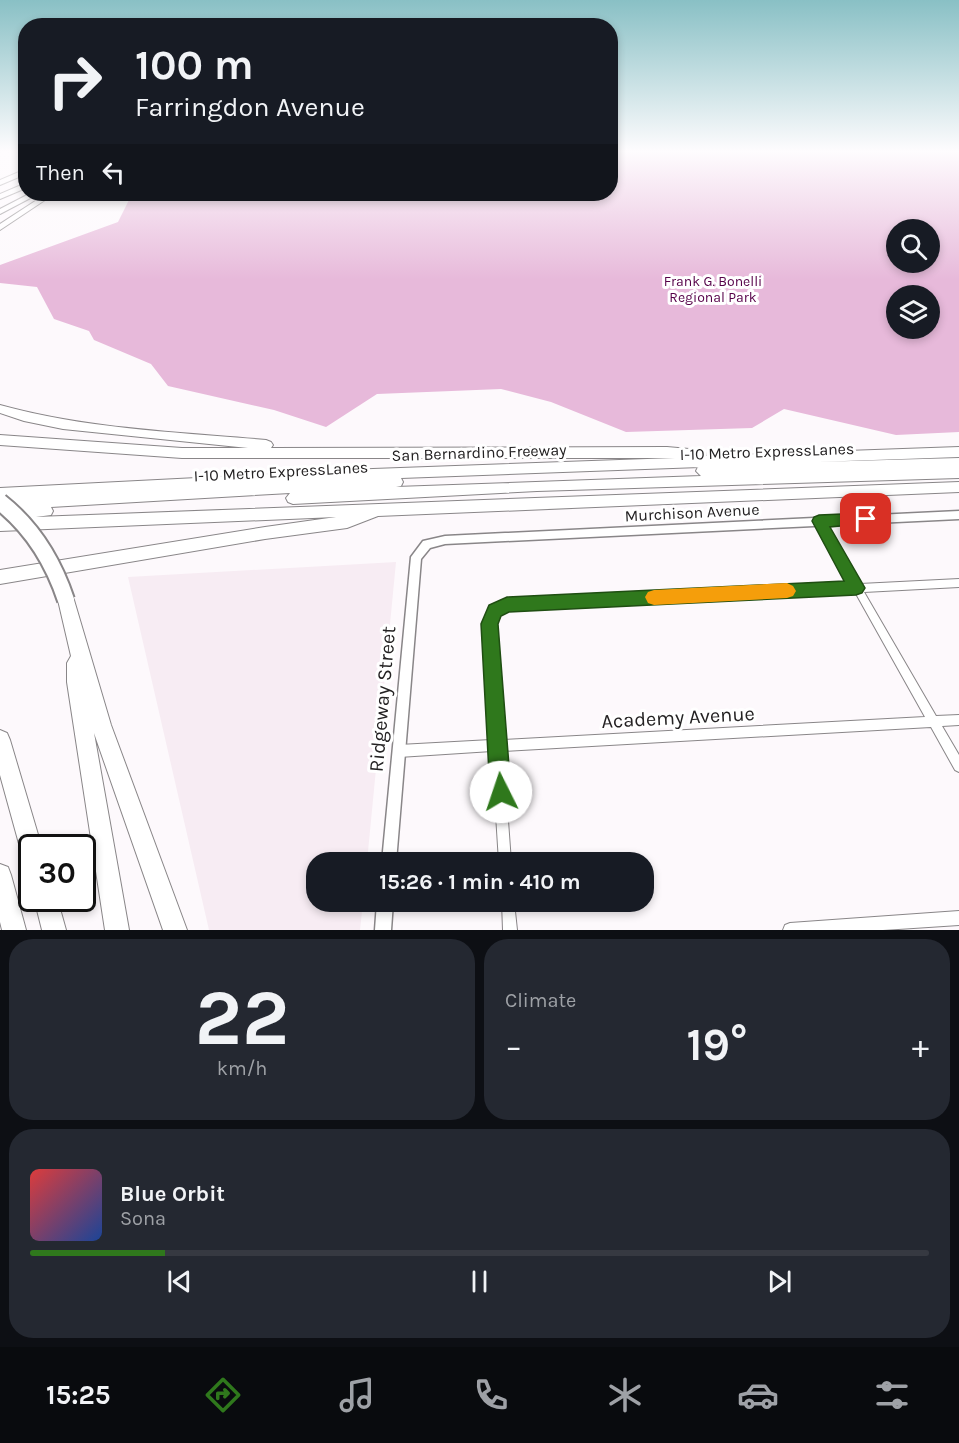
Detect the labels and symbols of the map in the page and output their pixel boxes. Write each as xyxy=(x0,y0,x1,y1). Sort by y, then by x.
park label: Frank G. Bonelli Regional Park xyxy=(664,273,762,306)
street label: I-10 Metro ExpressLanes xyxy=(679,439,855,464)
street label: San Bernardino Freeway xyxy=(391,440,567,465)
street label: I-10 Metro ExpressLanes xyxy=(193,457,369,486)
pin xyxy=(840,493,891,544)
street label: Murchison Avenue xyxy=(624,499,760,526)
street label: Ridgeway Street xyxy=(365,625,400,773)
street label: Academy Avenue xyxy=(601,702,755,733)
position arrow xyxy=(469,760,533,824)
speed limit sign: 30 xyxy=(18,834,96,912)

